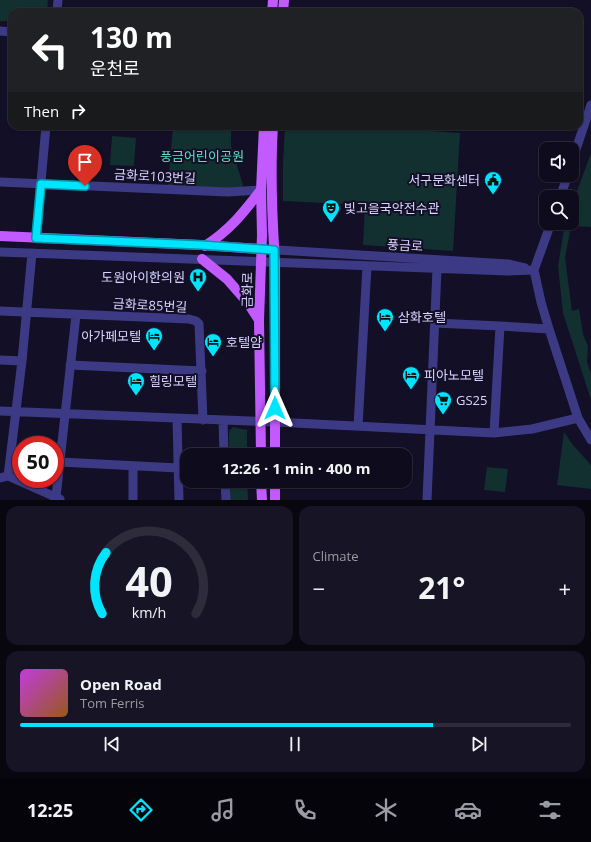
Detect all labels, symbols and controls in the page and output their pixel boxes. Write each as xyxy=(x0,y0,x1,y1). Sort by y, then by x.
text: 130 m xyxy=(90,18,173,56)
icon: left xyxy=(24,24,76,76)
text: 운천로 xyxy=(90,56,140,80)
icon: right xyxy=(67,100,89,122)
text: Then xyxy=(24,101,59,121)
map controls xyxy=(539,142,579,230)
button: sound xyxy=(539,142,579,182)
pin xyxy=(68,145,102,186)
park label: 풍금어린이공원 xyxy=(160,147,244,165)
icon: arrive xyxy=(74,151,96,173)
street label: 금화로103번길 xyxy=(114,165,196,187)
public building icon: 서구문화센터 xyxy=(483,170,503,195)
place label: 서구문화센터 xyxy=(408,171,480,189)
button: search xyxy=(539,190,579,230)
theatre icon: 빛고을국악전수관 xyxy=(321,198,341,223)
place label: 빛고을국악전수관 xyxy=(344,199,440,217)
street label: 풍금로 xyxy=(387,235,423,255)
hospital icon: 도원아이한의원 xyxy=(188,267,208,292)
place label: 도원아이한의원 xyxy=(101,268,185,286)
street label: 금화로 xyxy=(238,272,256,308)
street label: 금화로85번길 xyxy=(112,294,188,316)
hotel icon: 삼화호텔 xyxy=(375,307,395,332)
place label: 삼화호텔 xyxy=(398,308,446,326)
hotel icon: 아가페모텔 xyxy=(144,326,164,351)
place label: 아가페모텔 xyxy=(81,327,141,345)
hotel icon: 호텔얌 xyxy=(203,332,223,357)
place label: 호텔얌 xyxy=(226,333,262,351)
hotel icon: 피아노모텔 xyxy=(401,365,421,390)
place label: 피아노모텔 xyxy=(424,366,484,384)
hotel icon: 힐링모텔 xyxy=(126,371,146,396)
place label: 힐링모텔 xyxy=(149,372,197,390)
position arrow xyxy=(254,387,296,429)
supermarket icon: GS25 xyxy=(433,390,453,415)
place label: GS25 xyxy=(456,391,487,409)
speed limit sign: 50 xyxy=(12,436,64,488)
text: 12:26 · 1 min · 400 m xyxy=(222,458,370,478)
text: Climate xyxy=(313,547,358,565)
text: 40 xyxy=(125,552,173,608)
text: 21° xyxy=(418,567,465,608)
text: − xyxy=(313,573,325,603)
text: + xyxy=(558,573,571,603)
text: km/h xyxy=(132,602,167,621)
text: Open Road xyxy=(80,674,162,694)
text: Tom Ferris xyxy=(80,694,145,712)
icon: previous xyxy=(101,733,123,755)
icon: pause xyxy=(284,733,306,755)
icon: next xyxy=(468,733,490,755)
icon: directions xyxy=(127,796,155,824)
icon: music xyxy=(209,796,237,824)
icon: phone xyxy=(291,796,319,824)
icon: climate xyxy=(372,796,400,824)
icon: car xyxy=(454,796,482,824)
icon: filters xyxy=(536,796,564,824)
text: 12:25 xyxy=(27,798,73,822)

